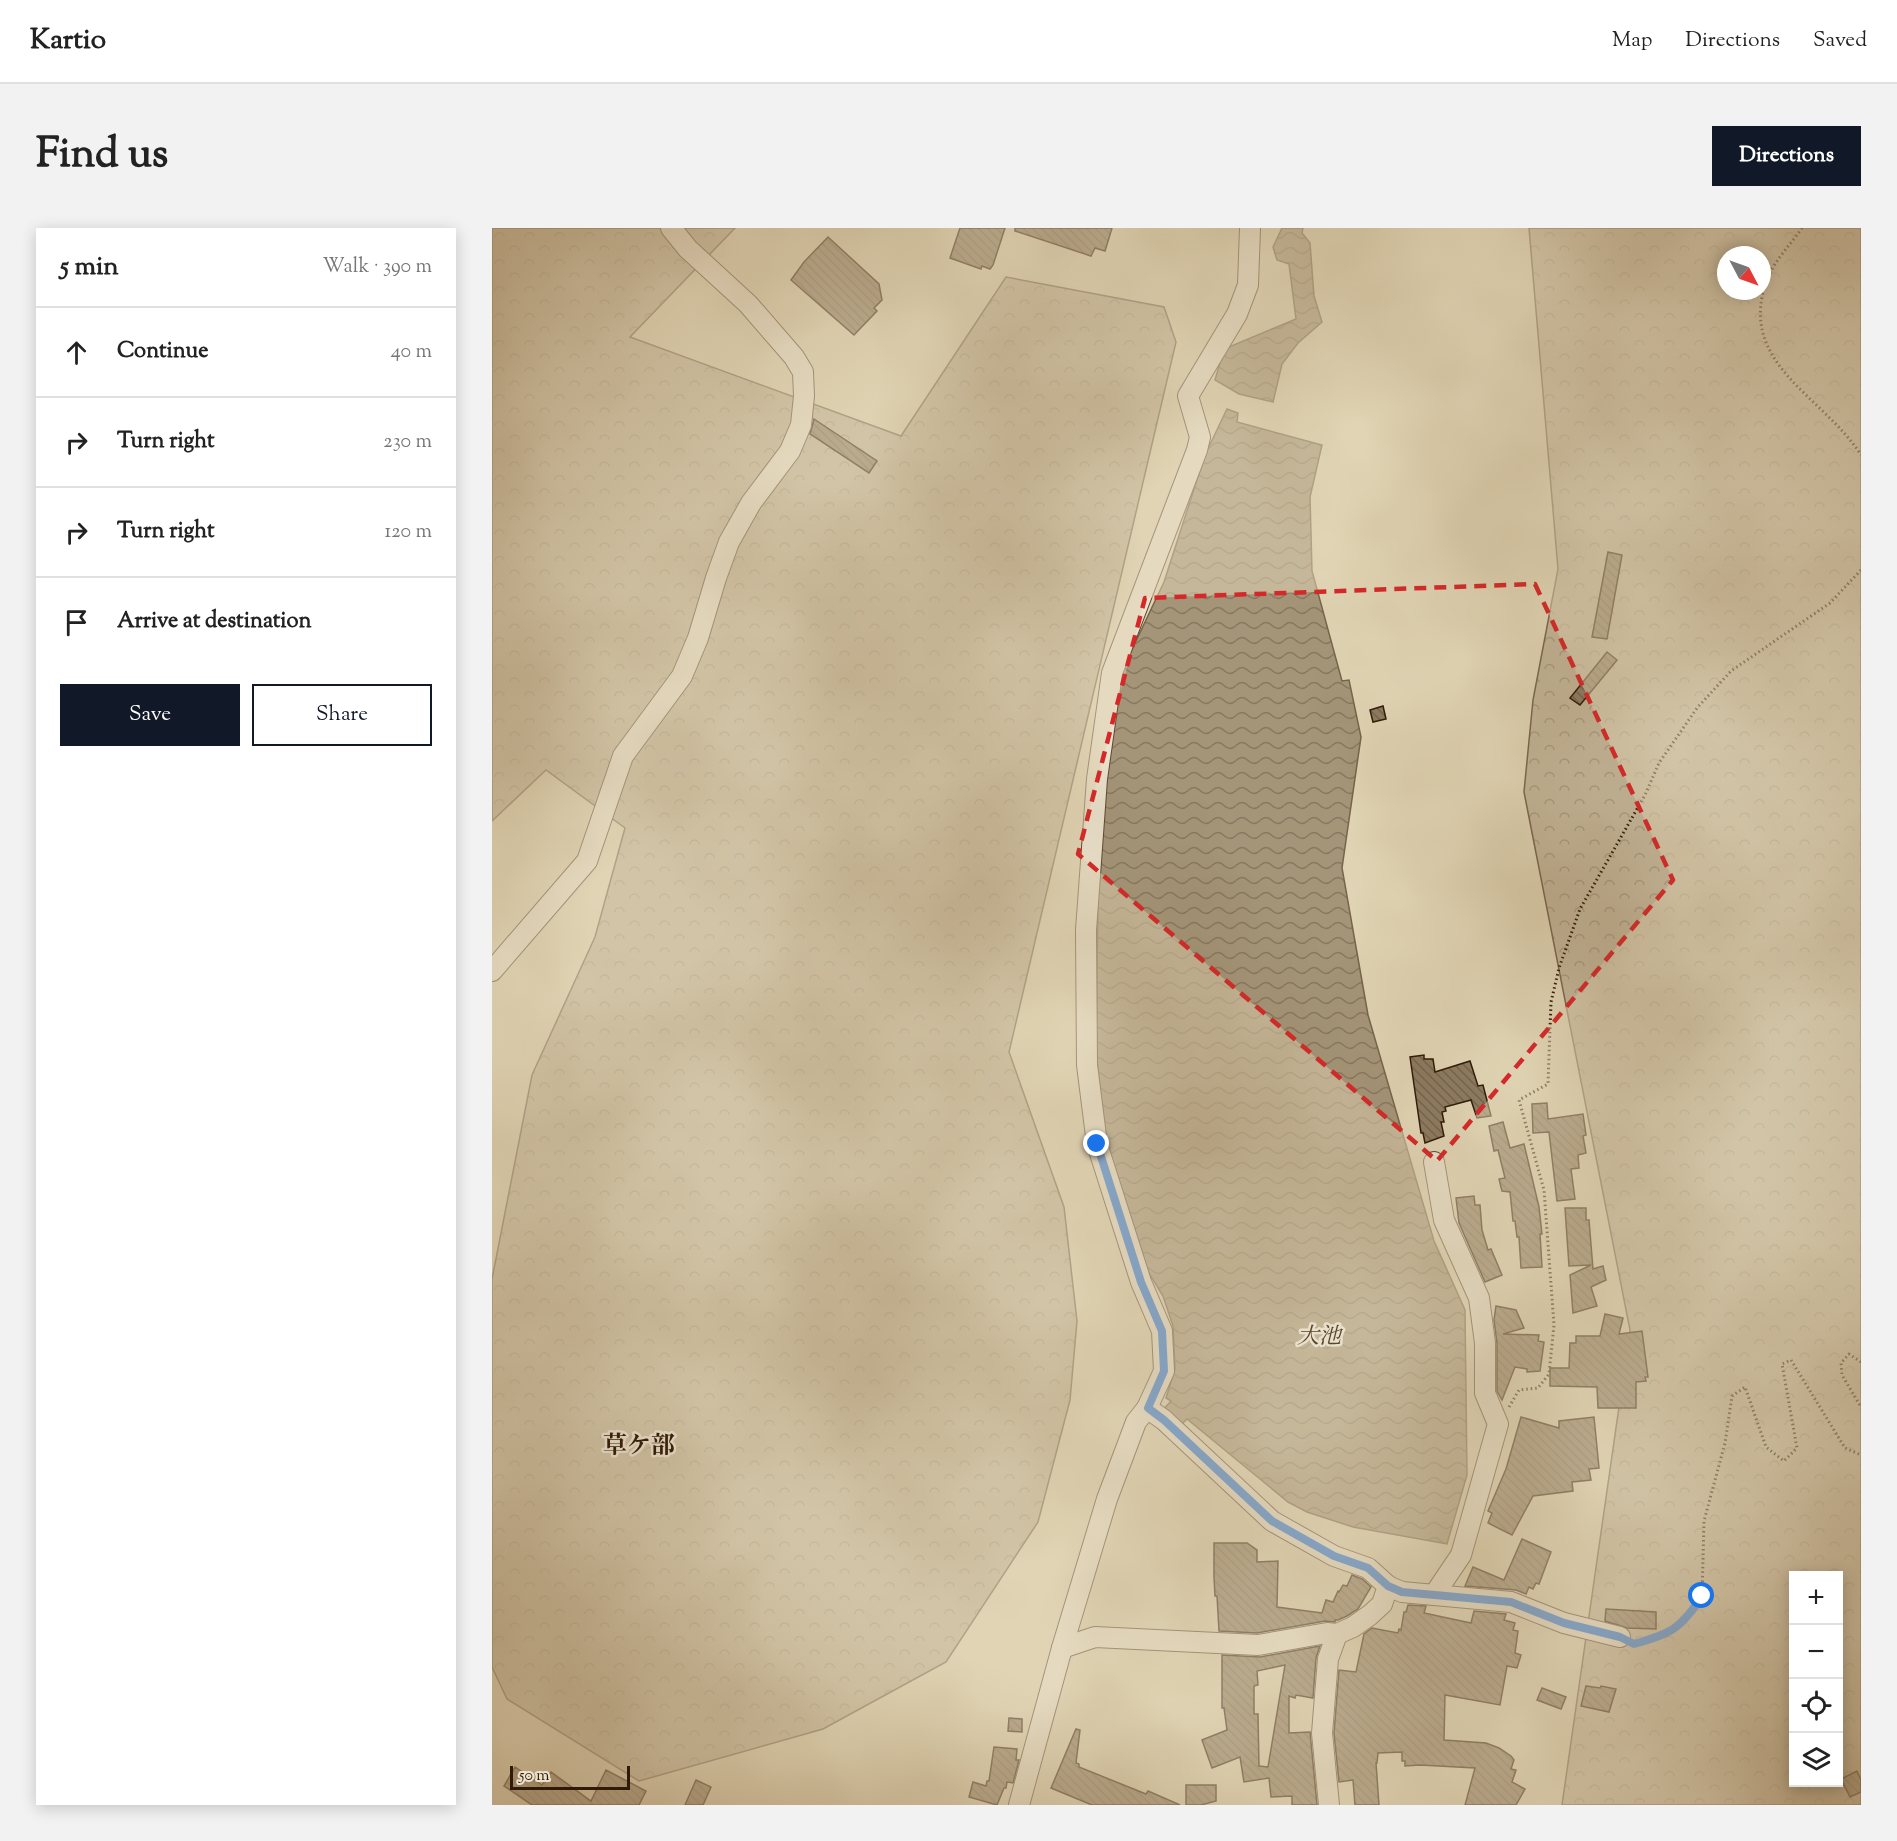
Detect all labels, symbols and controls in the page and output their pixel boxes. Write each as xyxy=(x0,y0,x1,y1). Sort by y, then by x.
text: Kartio xyxy=(30,21,106,61)
text: Map xyxy=(1612,26,1652,56)
text: Directions xyxy=(1685,26,1780,56)
text: Saved xyxy=(1813,26,1867,56)
text: Find us xyxy=(36,126,168,186)
button: Directions xyxy=(1712,126,1861,186)
north arrow xyxy=(1717,246,1771,300)
text: 5 min xyxy=(60,249,119,286)
text: Walk · 390 m xyxy=(323,253,432,282)
icon: ahead xyxy=(60,336,93,369)
text: Continue xyxy=(117,336,208,368)
text: 40 m xyxy=(391,338,432,367)
icon: right xyxy=(60,426,93,459)
text: Turn right xyxy=(117,426,214,458)
text: 230 m xyxy=(383,428,432,457)
icon: right xyxy=(60,516,93,549)
text: Turn right xyxy=(117,516,214,548)
text: 120 m xyxy=(384,518,432,547)
icon: arrive xyxy=(60,606,93,639)
text: Arrive at destination xyxy=(117,606,312,638)
button: Save xyxy=(60,684,240,746)
button: Share xyxy=(252,684,432,746)
route end xyxy=(1083,1130,1109,1156)
water label: 大池 xyxy=(1297,1322,1344,1354)
district label: 草ケ部 xyxy=(603,1430,675,1464)
map controls xyxy=(1789,1571,1843,1787)
button: + xyxy=(1789,1571,1843,1625)
route start xyxy=(1688,1582,1714,1608)
button: − xyxy=(1789,1625,1843,1679)
button: locate xyxy=(1789,1679,1843,1733)
button: layers xyxy=(1789,1733,1843,1787)
scale bar xyxy=(510,1763,630,1790)
text: 50 m xyxy=(519,1765,550,1788)

